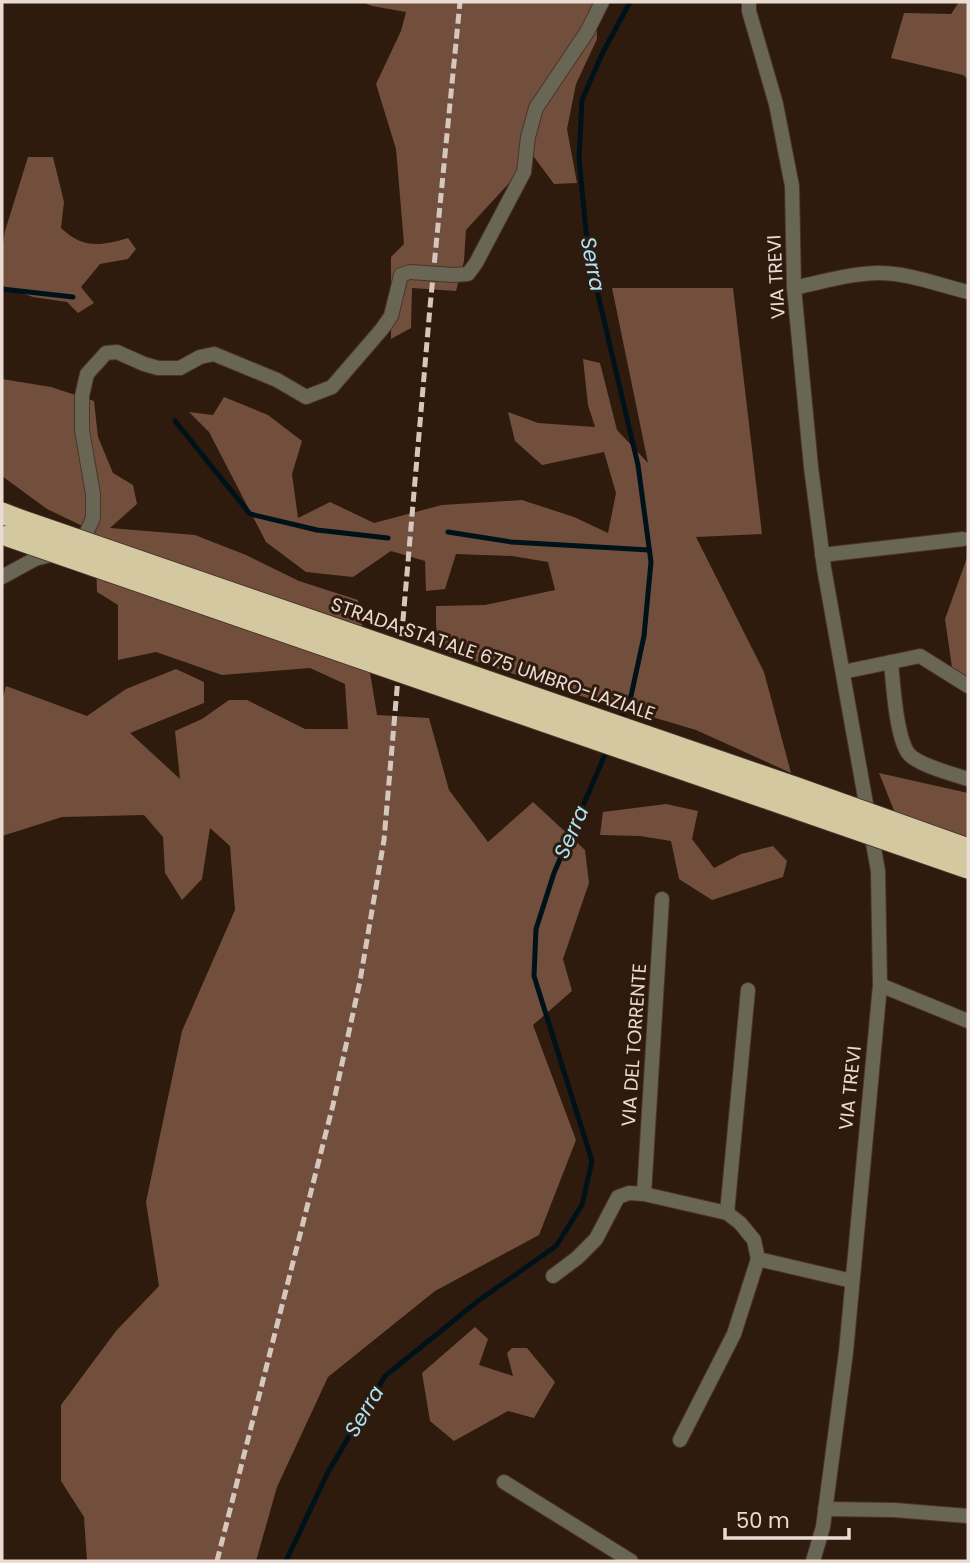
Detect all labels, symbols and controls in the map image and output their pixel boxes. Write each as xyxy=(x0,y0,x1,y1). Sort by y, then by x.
water label: Serra xyxy=(574,234,612,294)
street label: VIA TREVI xyxy=(760,234,792,320)
street label: STRADA STATALE 675 UMBRO-LAZIALE xyxy=(327,591,659,727)
water label: Serra xyxy=(547,801,595,863)
street label: VIA DEL TORRENTE xyxy=(615,963,653,1127)
street label: VIA TREVI xyxy=(832,1045,868,1131)
water label: Serra xyxy=(337,1380,391,1442)
scale bar xyxy=(725,1496,849,1540)
text: 50 m xyxy=(736,1506,790,1535)

